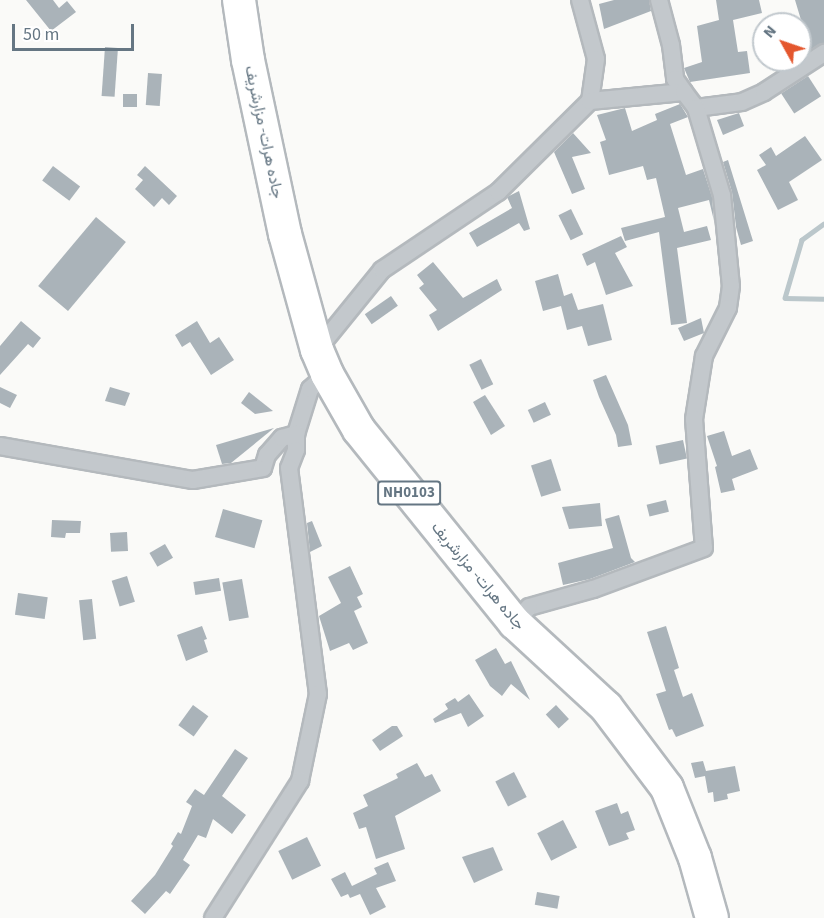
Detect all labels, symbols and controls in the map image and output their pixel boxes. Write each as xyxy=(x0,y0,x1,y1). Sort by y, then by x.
scale bar xyxy=(15,12,136,50)
north arrow xyxy=(752,12,812,72)
text: N xyxy=(758,21,782,43)
text: 50 m xyxy=(23,22,59,47)
street label: جاده هرات- مزارشریف xyxy=(241,64,287,200)
road number: NH0103 xyxy=(376,481,442,505)
street label: جاده هرات- مزارشریف xyxy=(427,518,529,634)

